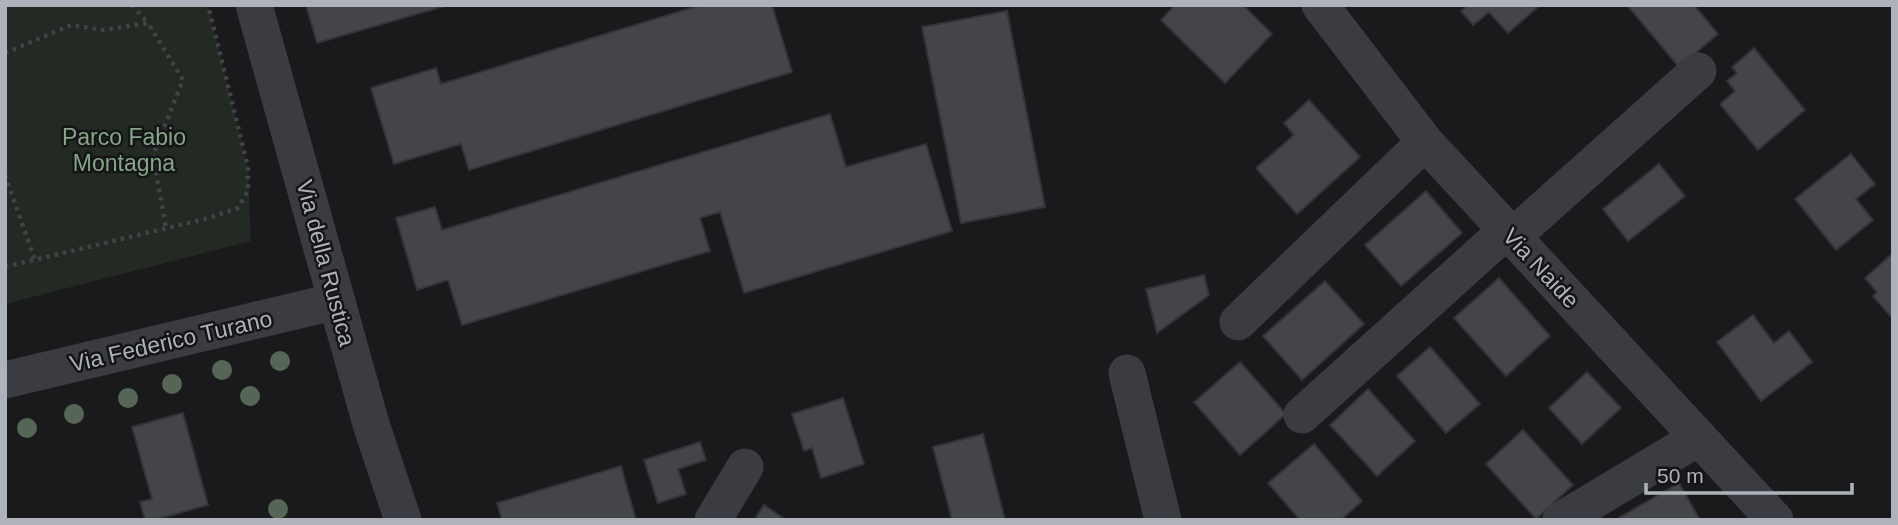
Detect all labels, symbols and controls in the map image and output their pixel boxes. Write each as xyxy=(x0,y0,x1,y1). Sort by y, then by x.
park label: Parco Fabio Montagna xyxy=(62,124,186,176)
street label: Via della Rustica xyxy=(291,177,361,349)
street label: Via Naide xyxy=(1498,223,1584,313)
street label: Via Federico Turano xyxy=(67,305,275,377)
scale bar xyxy=(1646,452,1853,496)
text: 50 m xyxy=(1657,464,1704,487)

